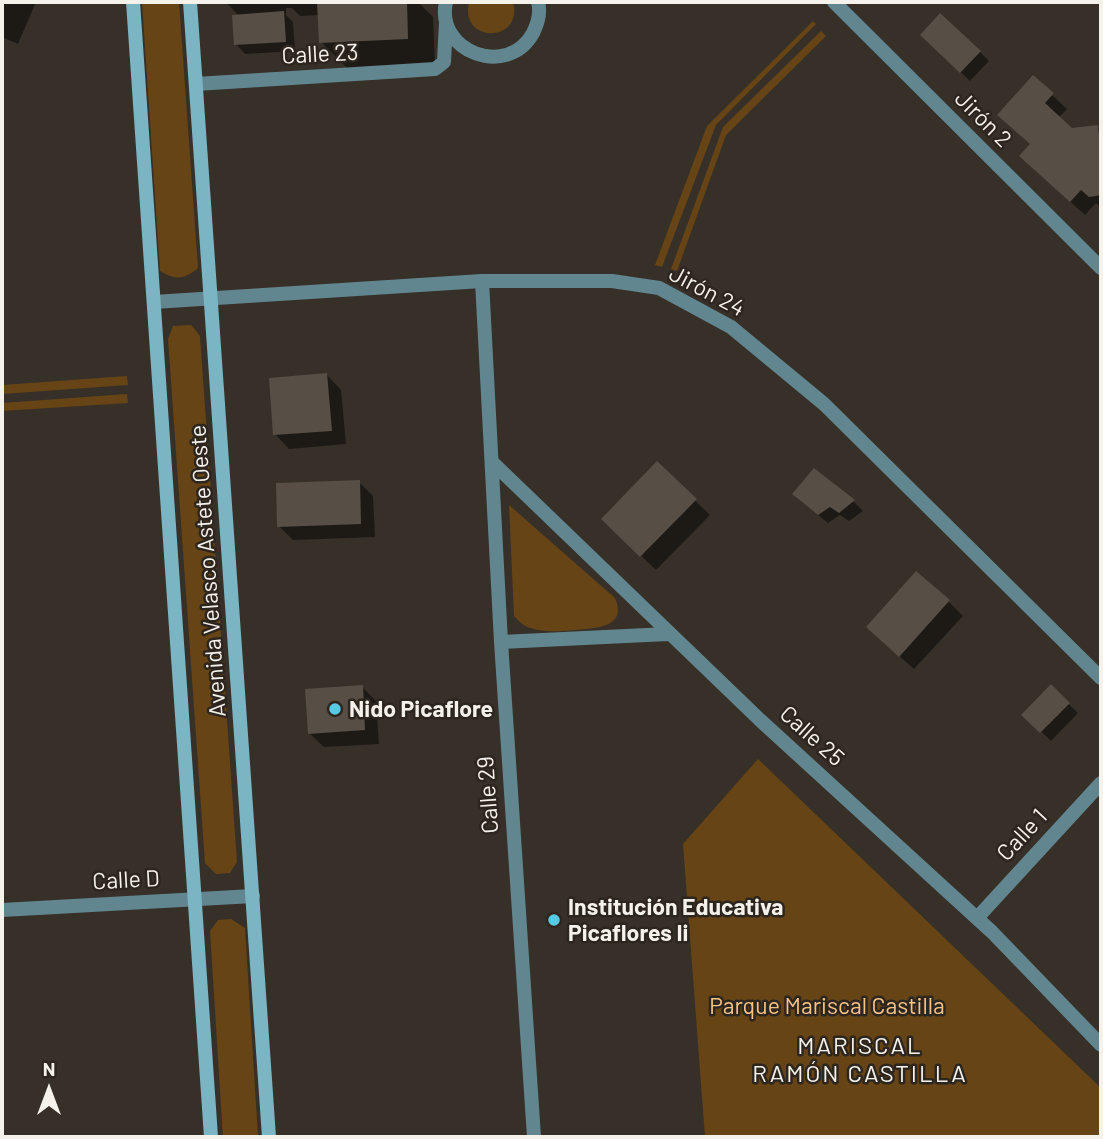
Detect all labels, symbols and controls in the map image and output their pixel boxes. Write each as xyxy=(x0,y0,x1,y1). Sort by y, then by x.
street label: Calle 23 xyxy=(281,38,359,70)
street label: Jirón 2 xyxy=(949,85,1017,153)
street label: Jirón 24 xyxy=(664,260,750,322)
street label: Avenida Velasco Astete Oeste xyxy=(184,424,232,718)
place label: Nido Picaflore xyxy=(349,695,493,723)
street label: Calle 25 xyxy=(774,700,850,772)
marker: Nido Picaflore xyxy=(327,701,343,717)
street label: Calle 29 xyxy=(472,755,504,835)
street label: Calle 1 xyxy=(991,803,1053,867)
street label: Calle D xyxy=(92,864,160,896)
place label: Institución Educativa Picaflores Ii xyxy=(568,893,783,947)
marker: Institución Educativa Picaflores Ii xyxy=(546,912,562,928)
park label: Parque Mariscal Castilla xyxy=(709,992,945,1020)
district label: MARISCAL RAMÓN CASTILLA xyxy=(754,1032,966,1088)
north arrow xyxy=(14,1055,84,1125)
text: N xyxy=(43,1057,55,1080)

